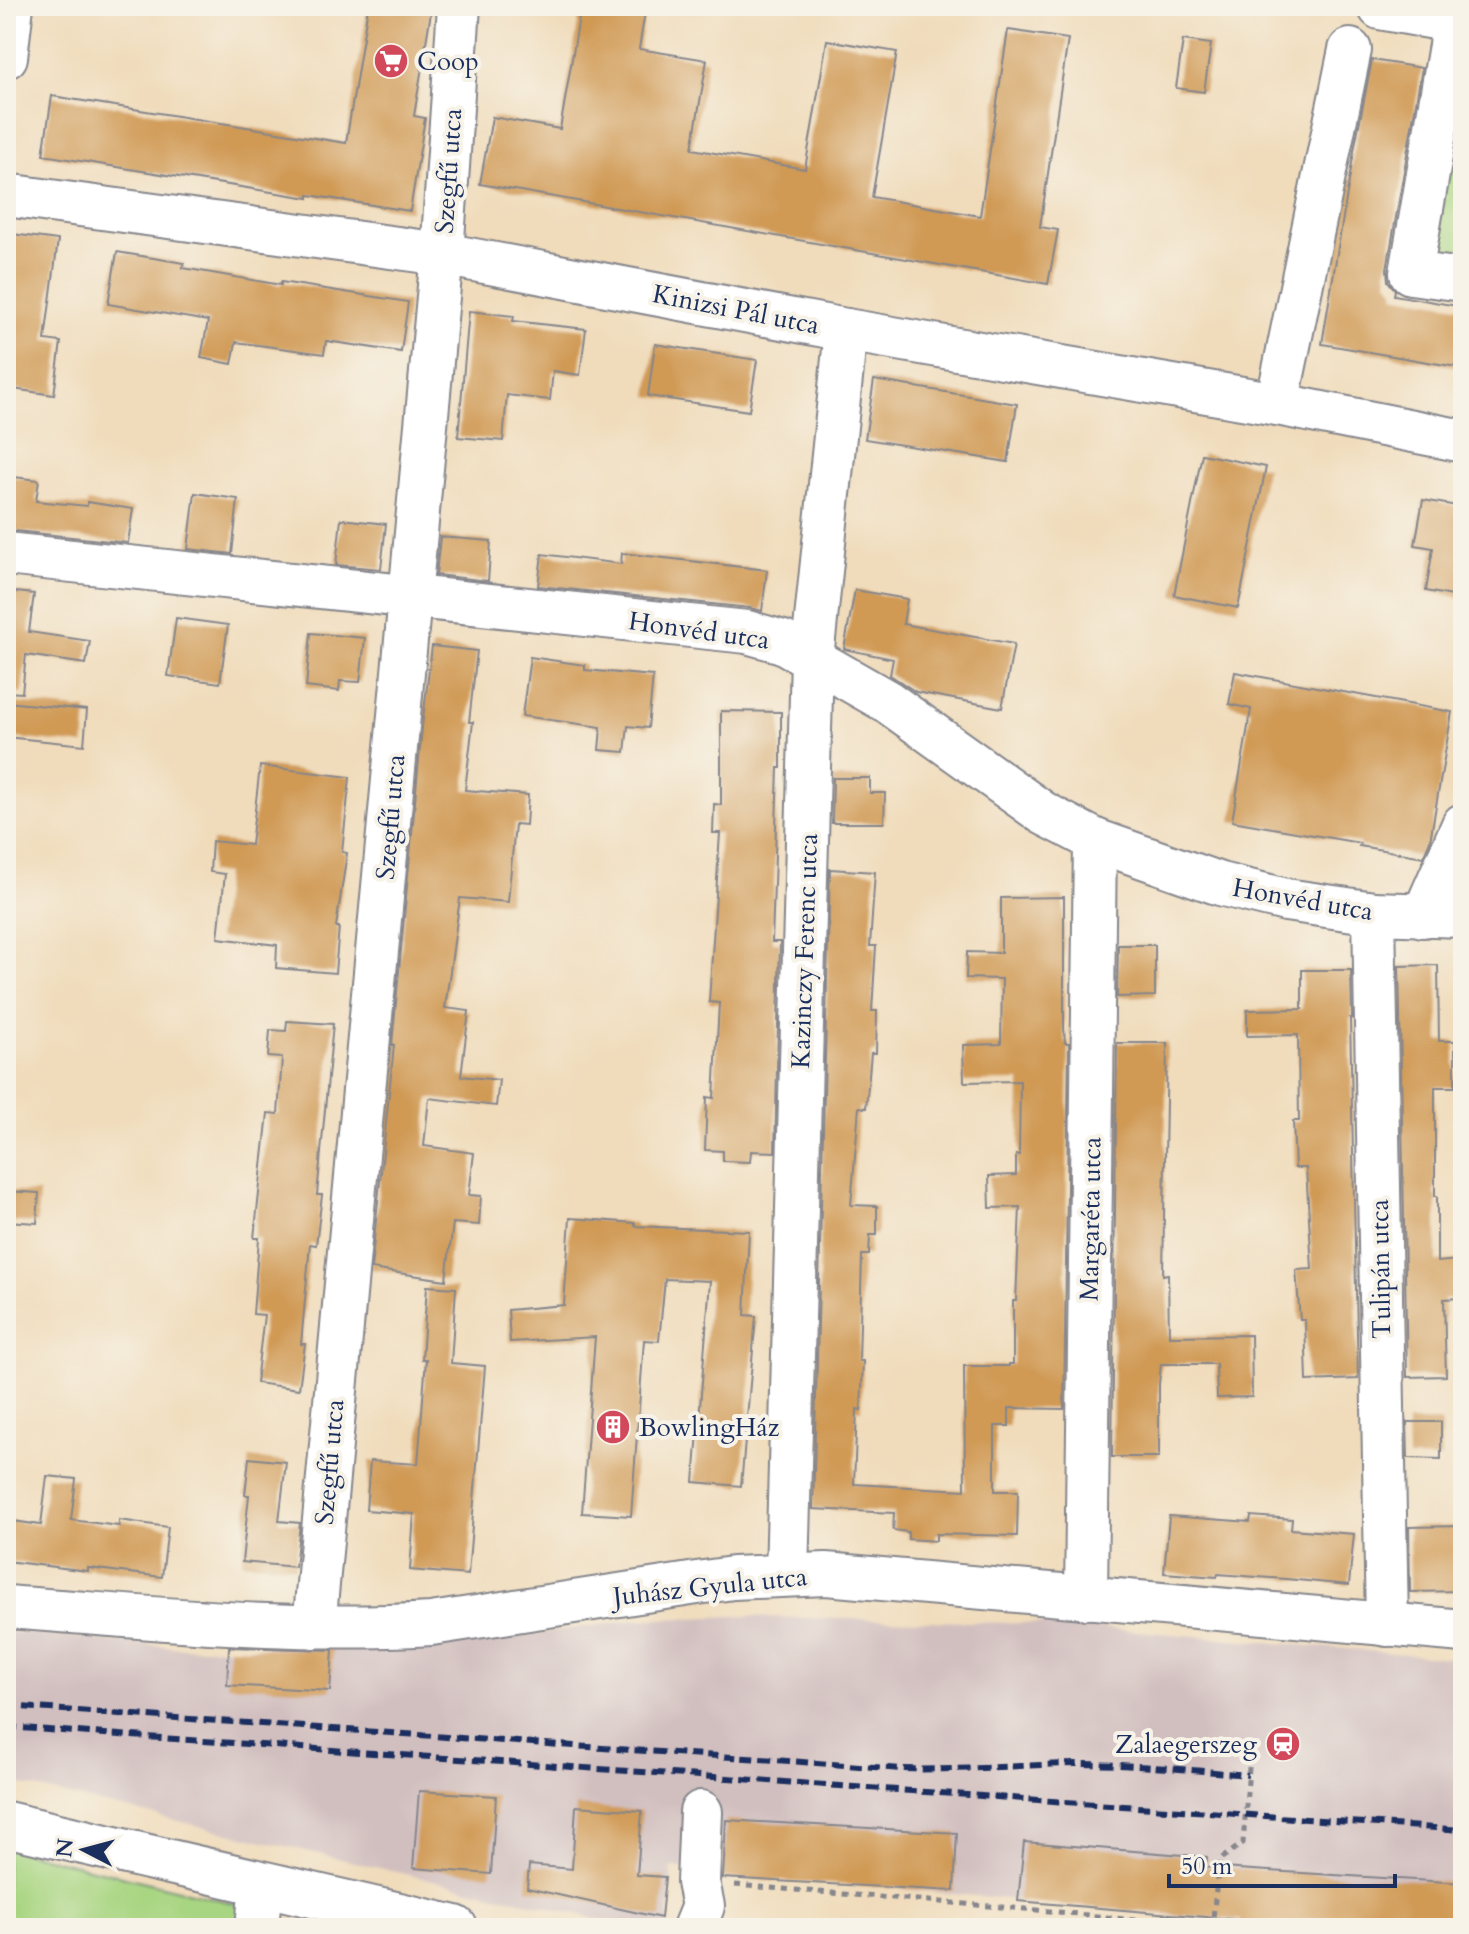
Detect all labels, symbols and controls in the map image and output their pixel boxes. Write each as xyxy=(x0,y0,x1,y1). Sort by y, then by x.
supermarket icon: Coop xyxy=(372,42,410,80)
place label: Coop xyxy=(417,44,479,79)
street label: Szegfű utca xyxy=(427,107,470,235)
street label: Kinizsi Pál utca xyxy=(650,276,822,343)
street label: Honvéd utca xyxy=(626,603,772,658)
street label: Szegfű utca xyxy=(368,753,413,881)
street label: Kazinczy Ferenc utca xyxy=(783,833,826,1069)
street label: Honvéd utca xyxy=(1230,870,1376,929)
street label: Margaréta utca xyxy=(1072,1137,1109,1301)
street label: Tulipán utca xyxy=(1362,1199,1399,1339)
street label: Szegfű utca xyxy=(307,1398,352,1526)
building icon: BowlingHáz xyxy=(594,1408,632,1446)
place label: BowlingHáz xyxy=(639,1410,780,1445)
street label: Juhász Gyula utca xyxy=(607,1559,809,1615)
station icon: Zalaegerszeg xyxy=(1264,1725,1302,1763)
place label: Zalaegerszeg xyxy=(1115,1727,1257,1762)
north arrow xyxy=(44,1810,124,1890)
text: N xyxy=(49,1837,81,1859)
scale bar xyxy=(1169,1838,1395,1888)
text: 50 m xyxy=(1181,1850,1233,1883)

